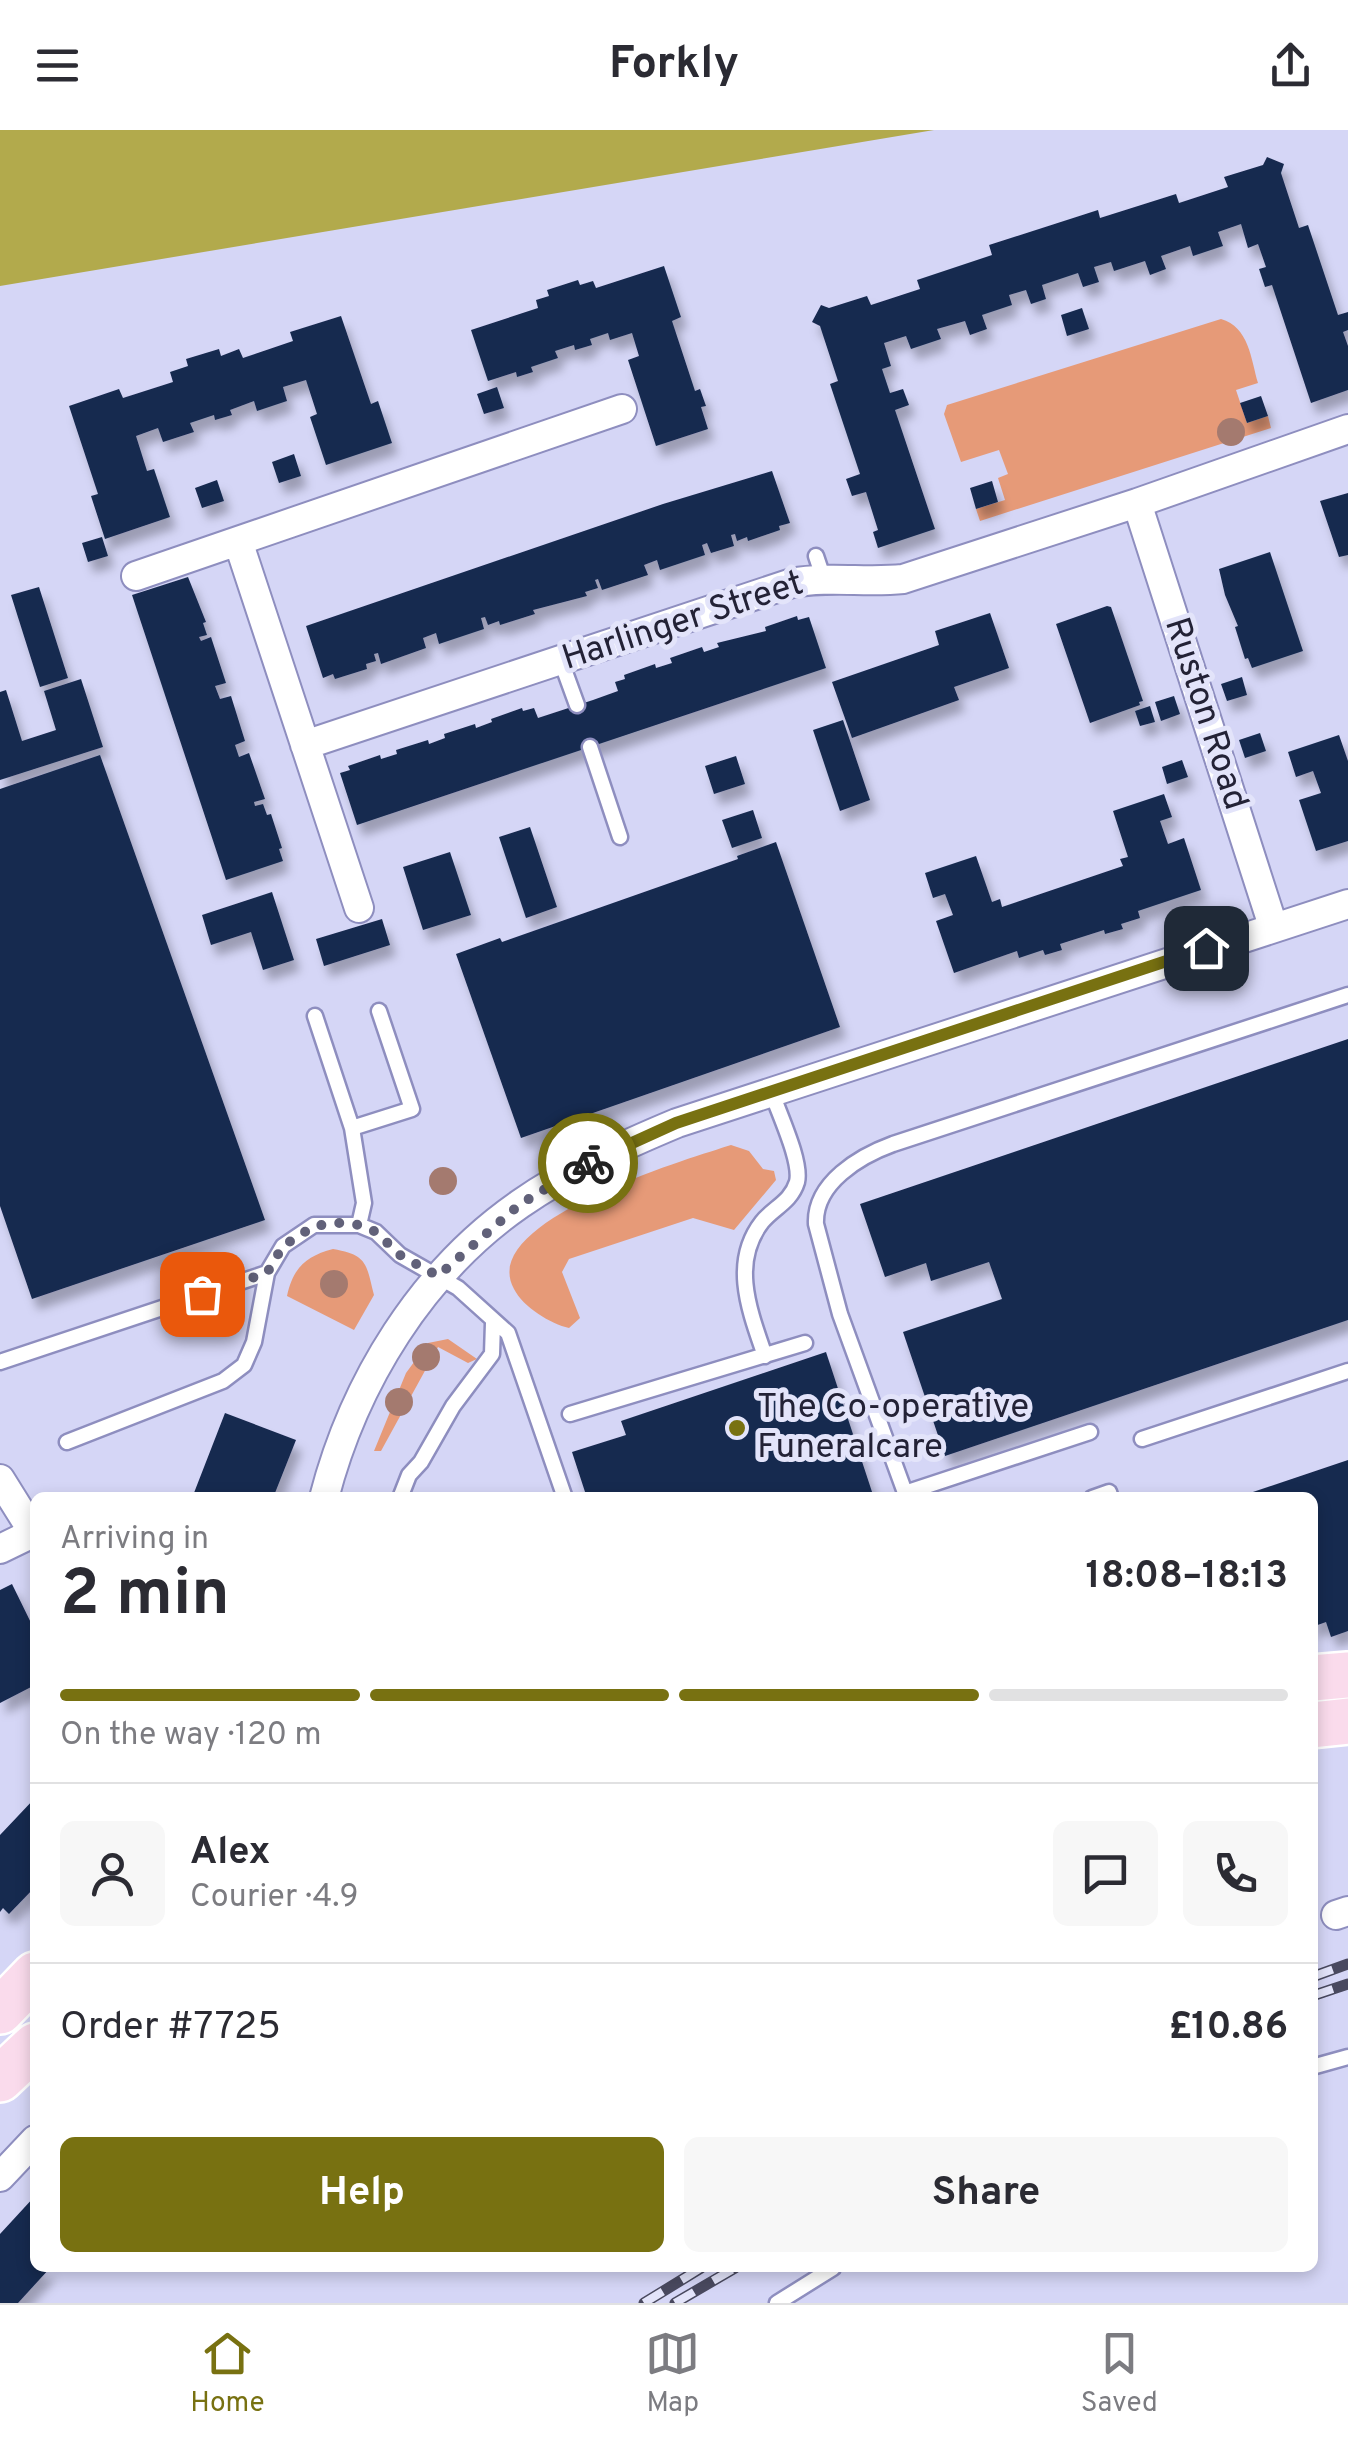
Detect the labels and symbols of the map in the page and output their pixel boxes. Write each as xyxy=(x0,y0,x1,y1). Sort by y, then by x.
street label: Harlinger Street xyxy=(557,562,809,682)
street label: Ruston Road xyxy=(1153,612,1257,816)
pin xyxy=(1164,906,1249,991)
courier xyxy=(538,1113,638,1213)
pin xyxy=(160,1252,245,1337)
place label: The Co-operative Funeralcare xyxy=(757,1386,1029,1470)
marker: The Co-operative Funeralcare xyxy=(726,1417,748,1439)

